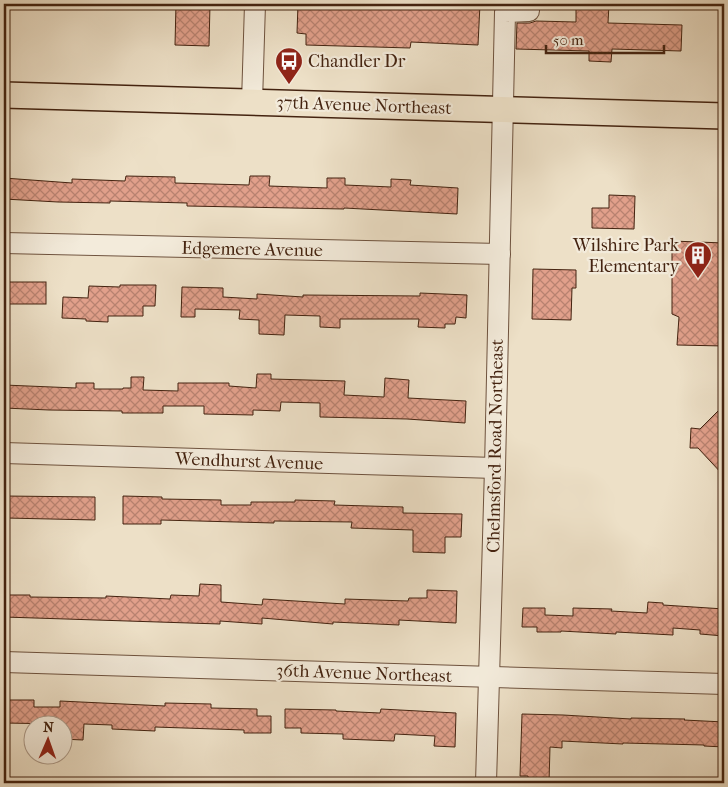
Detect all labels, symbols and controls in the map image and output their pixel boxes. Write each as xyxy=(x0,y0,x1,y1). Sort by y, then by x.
scale bar xyxy=(546,22,663,54)
text: 50 m xyxy=(553,31,584,49)
bus stop icon: Chandler Dr xyxy=(274,46,304,85)
place label: Chandler Dr xyxy=(308,51,406,72)
street label: 37th Avenue Northeast xyxy=(276,92,452,119)
place label: Wilshire Park Elementary xyxy=(572,235,680,277)
street label: Edgemere Avenue xyxy=(181,238,323,261)
building icon: Wilshire Park Elementary xyxy=(683,240,713,279)
street label: Chelmsford Road Northeast xyxy=(483,338,508,553)
street label: Wendhurst Avenue xyxy=(174,448,324,475)
street label: 36th Avenue Northeast xyxy=(276,660,453,687)
north arrow xyxy=(22,714,72,764)
text: N xyxy=(43,719,54,736)

